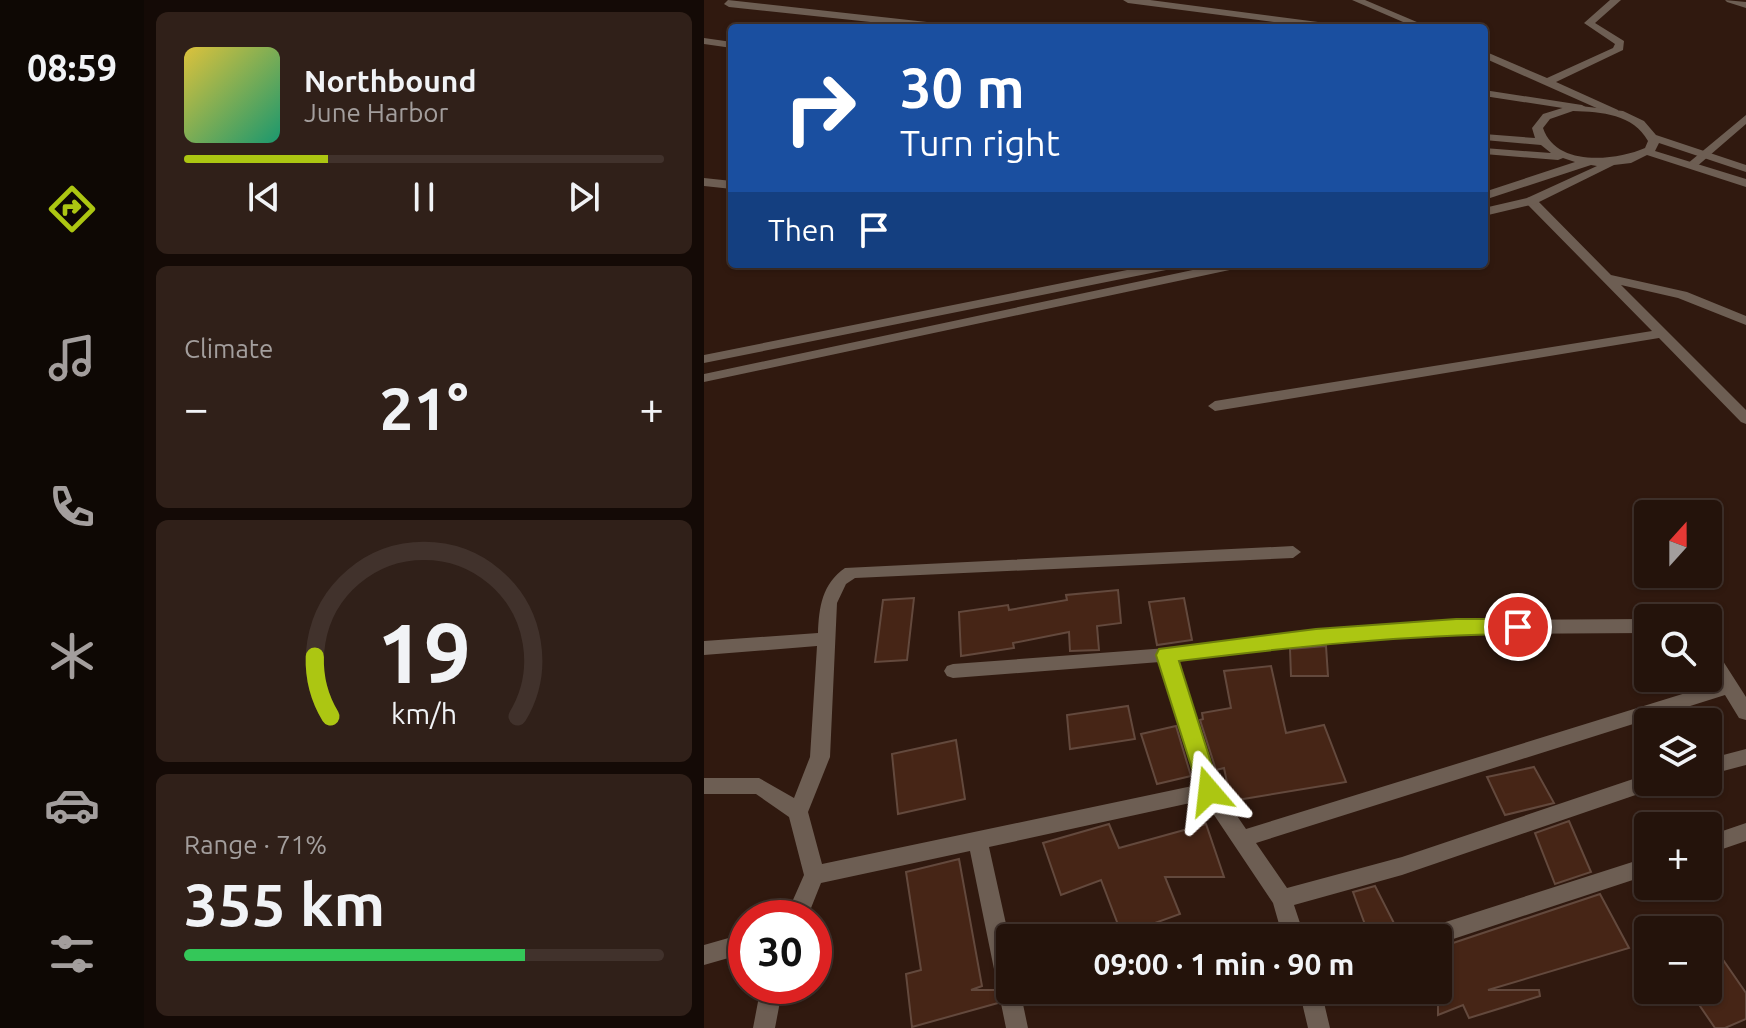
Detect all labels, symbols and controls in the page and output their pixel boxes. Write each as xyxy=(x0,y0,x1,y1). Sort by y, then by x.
text: 08:59 xyxy=(27,47,117,88)
icon: right xyxy=(768,56,872,160)
text: 30 m xyxy=(900,56,1025,119)
text: Northbound xyxy=(304,64,476,98)
text: June Harbor xyxy=(304,98,448,127)
text: Turn right xyxy=(900,122,1060,163)
icon: previous xyxy=(242,175,286,219)
icon: pause xyxy=(402,175,446,219)
icon: next xyxy=(562,175,606,219)
icon: directions xyxy=(44,181,100,237)
icon: arrive xyxy=(852,208,896,252)
text: Then xyxy=(768,213,836,247)
icon: music xyxy=(44,330,100,386)
text: Climate xyxy=(184,334,273,363)
text: 21° xyxy=(380,374,468,441)
text: − xyxy=(184,383,209,432)
text: + xyxy=(639,383,664,432)
icon: phone xyxy=(44,479,100,535)
north arrow xyxy=(1634,500,1722,588)
map controls xyxy=(1634,500,1722,1004)
pin xyxy=(1484,593,1552,661)
button: search xyxy=(1634,604,1722,692)
text: 19 xyxy=(377,605,471,699)
icon: arrive xyxy=(1496,605,1540,649)
icon: climate xyxy=(44,628,100,684)
text: km/h xyxy=(391,697,457,729)
button: layers xyxy=(1634,708,1722,796)
position arrow xyxy=(1167,749,1251,833)
icon: car xyxy=(44,777,100,833)
button: + xyxy=(1634,812,1722,900)
text: Range · 71% xyxy=(184,830,327,859)
text: 355 km xyxy=(184,870,385,937)
speed limit sign: 30 xyxy=(728,900,832,1004)
button: − xyxy=(1634,916,1722,1004)
icon: filters xyxy=(44,926,100,982)
text: 09:00 · 1 min · 90 m xyxy=(1094,947,1354,981)

